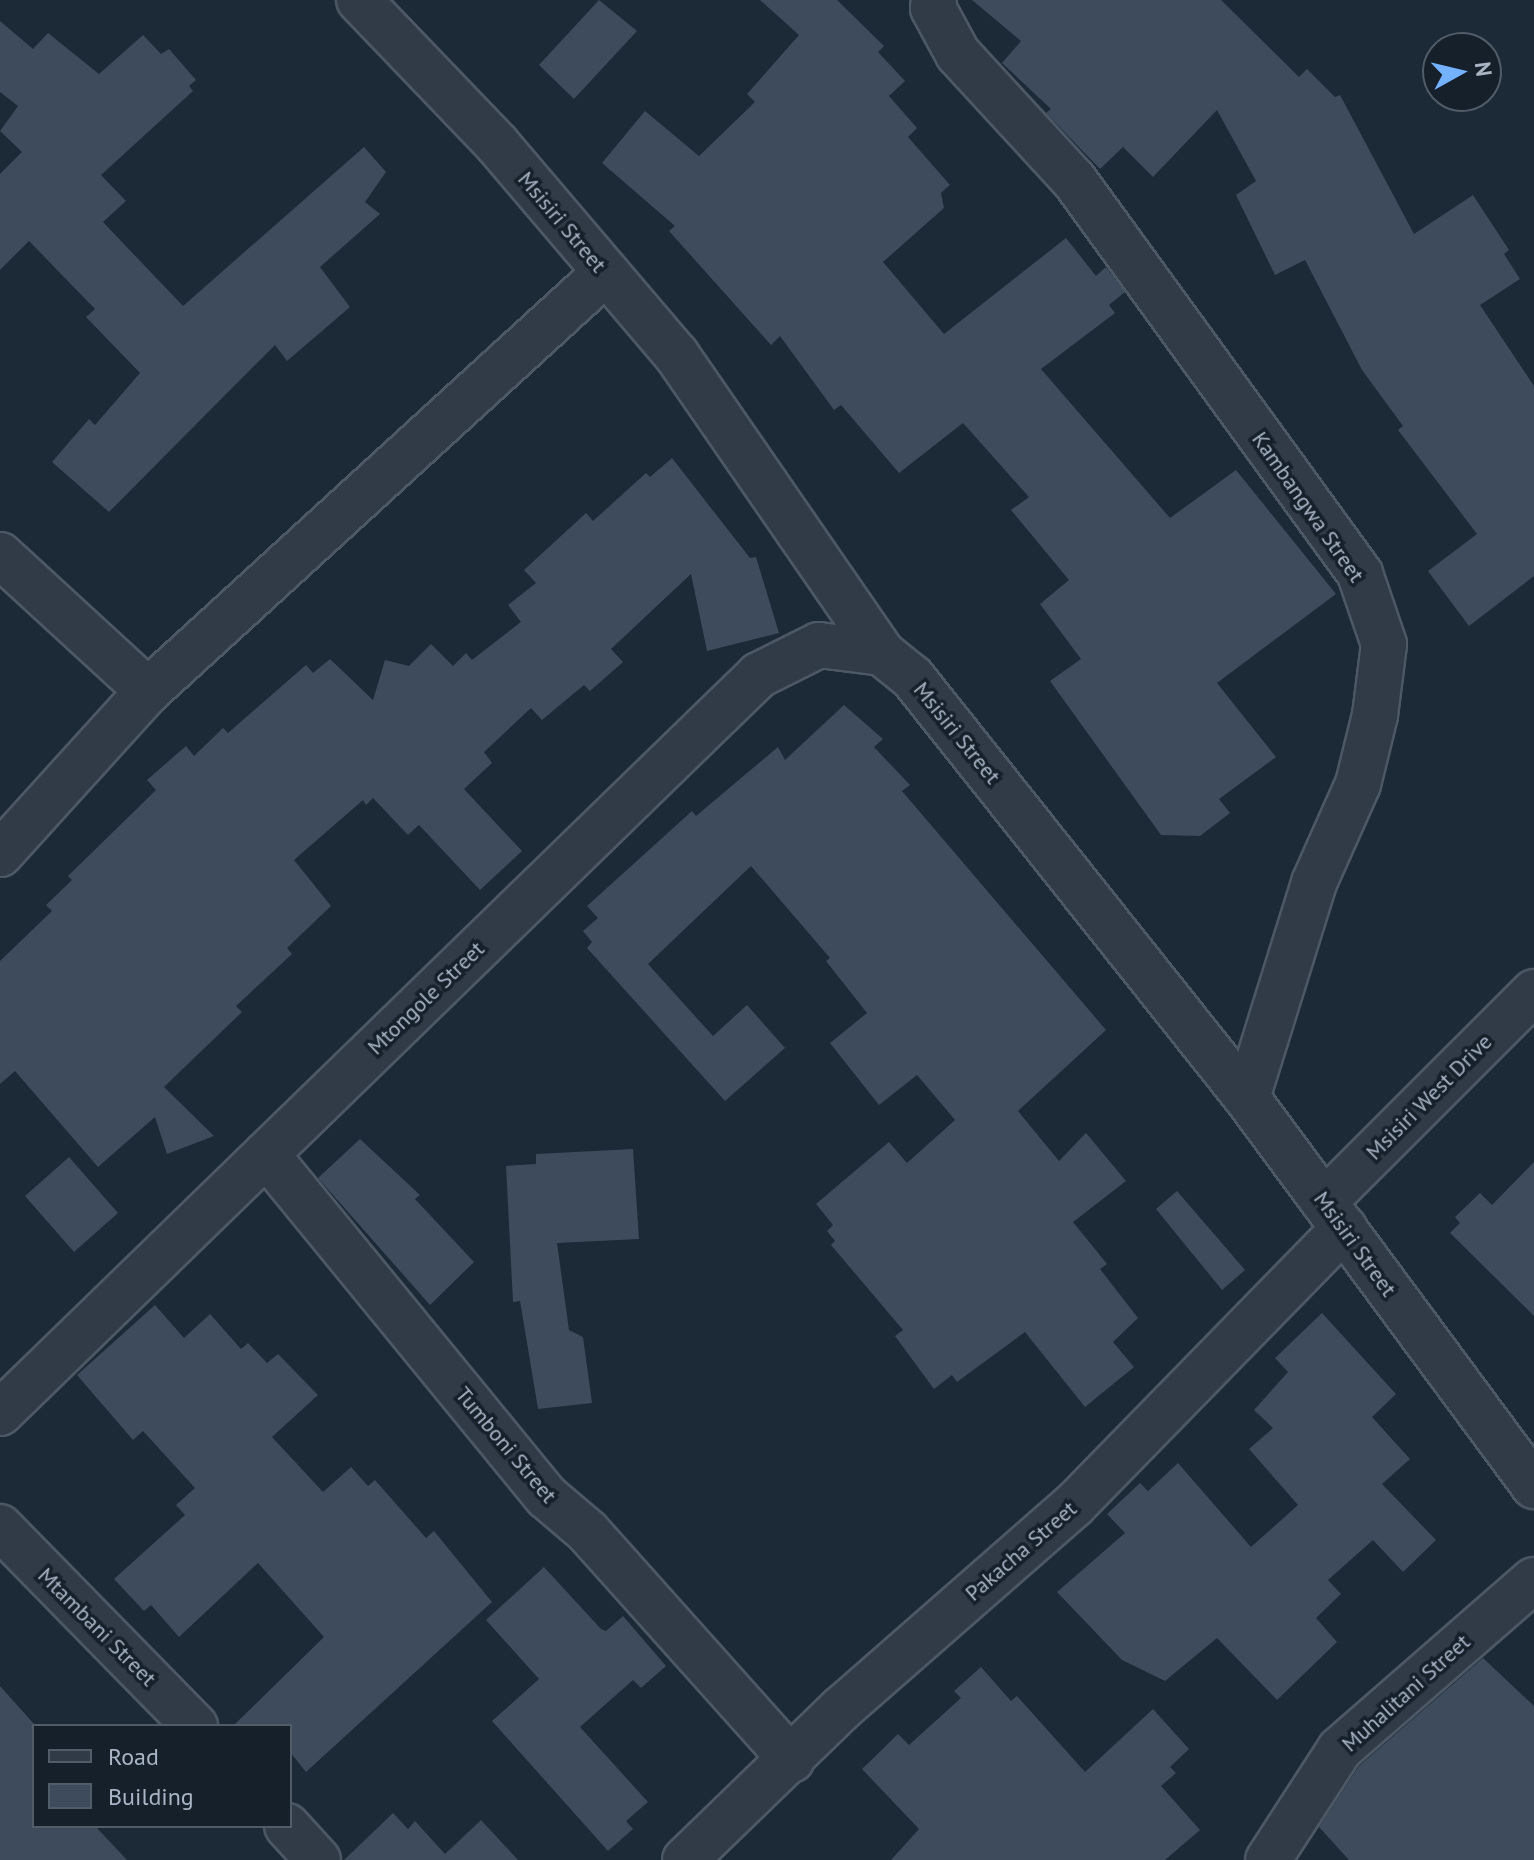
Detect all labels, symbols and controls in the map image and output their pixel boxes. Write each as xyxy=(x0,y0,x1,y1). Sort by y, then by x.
north arrow xyxy=(1422,32,1502,112)
text: N xyxy=(1469,60,1499,78)
street label: Msisiri Street xyxy=(512,166,612,278)
street label: Kambangwa Street xyxy=(1246,427,1370,587)
street label: Msisiri Street xyxy=(908,677,1006,789)
street label: Mtongole Street xyxy=(362,936,490,1060)
street label: Msisiri West Drive xyxy=(1361,1029,1497,1165)
street label: Msisiri Street xyxy=(1308,1186,1402,1302)
street label: Tumboni Street xyxy=(450,1382,562,1508)
street label: Pakacha Street xyxy=(960,1496,1082,1606)
street label: Mtambani Street xyxy=(32,1562,162,1692)
street label: Muhalitani Street xyxy=(1337,1629,1475,1757)
legend xyxy=(32,1724,292,1828)
text: Road xyxy=(108,1741,159,1772)
text: Building xyxy=(108,1781,194,1812)

